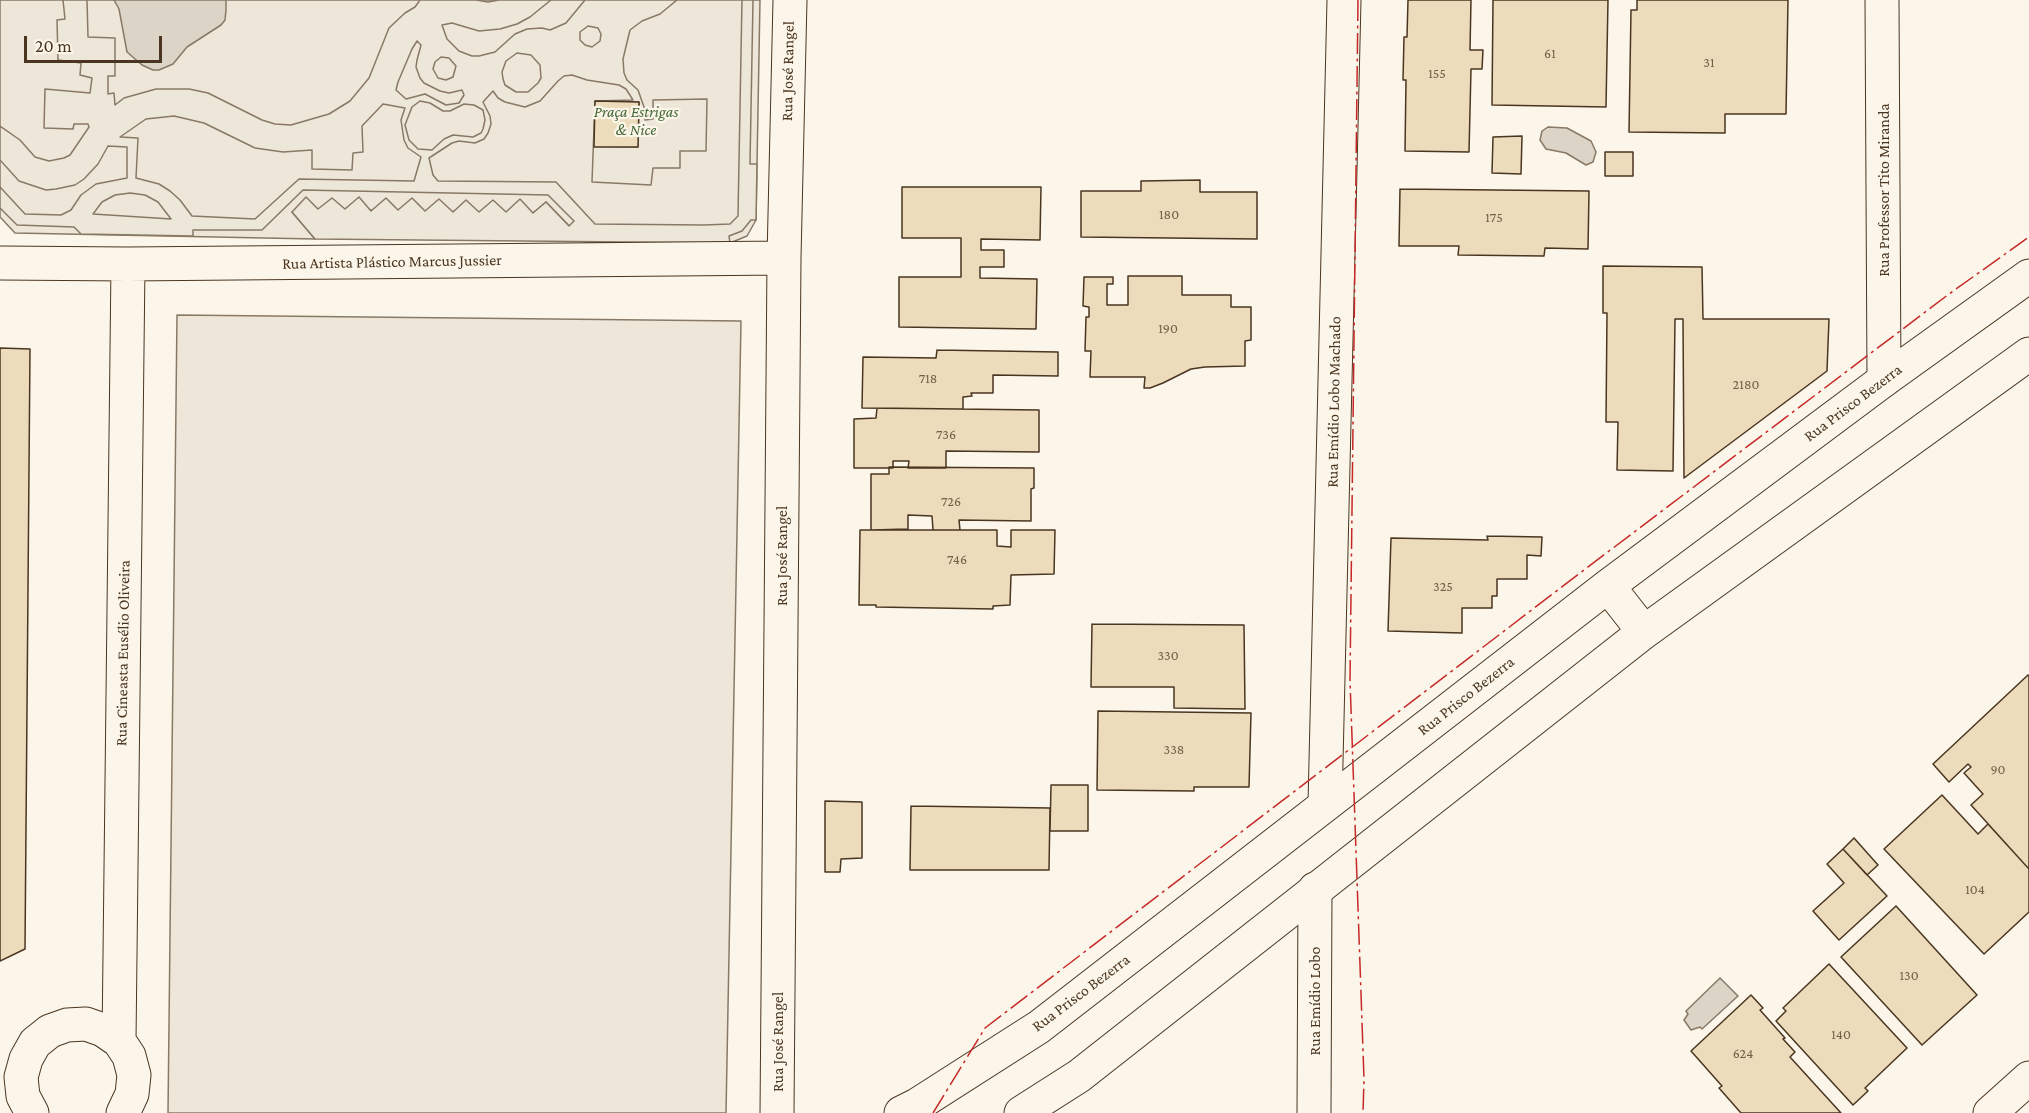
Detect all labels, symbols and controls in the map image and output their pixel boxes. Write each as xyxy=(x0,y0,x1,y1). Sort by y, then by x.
street label: Rua José Rangel xyxy=(778,21,798,121)
scale bar xyxy=(27,24,165,62)
text: 20 m xyxy=(35,36,72,56)
house number: 61 xyxy=(1544,46,1556,62)
house number: 31 xyxy=(1703,55,1715,71)
house number: 155 xyxy=(1428,66,1446,82)
park label: Praça Estrigas & Nice xyxy=(594,102,678,140)
street label: Rua Professor Tito Miranda xyxy=(1874,103,1894,277)
house number: 180 xyxy=(1159,207,1179,223)
house number: 175 xyxy=(1485,210,1503,226)
street label: Rua Artista Plástico Marcus Jussier xyxy=(282,250,502,274)
street label: Rua Emídio Lobo Machado xyxy=(1323,316,1345,488)
house number: 190 xyxy=(1158,321,1178,337)
street label: Rua Prisco Bezerra xyxy=(1800,360,1906,446)
house number: 718 xyxy=(919,371,937,387)
house number: 2180 xyxy=(1733,377,1759,393)
house number: 736 xyxy=(936,427,956,443)
house number: 726 xyxy=(941,494,961,510)
street label: Rua José Rangel xyxy=(772,506,792,606)
house number: 746 xyxy=(947,552,967,568)
street label: Rua Cineasta Eusélio Oliveira xyxy=(112,560,134,746)
house number: 325 xyxy=(1433,579,1453,595)
house number: 330 xyxy=(1157,648,1179,664)
street label: Rua Prisco Bezerra xyxy=(1414,652,1518,740)
house number: 338 xyxy=(1164,742,1184,758)
house number: 90 xyxy=(1990,762,2006,778)
house number: 104 xyxy=(1965,882,1985,898)
street label: Rua Emídio Lobo xyxy=(1305,947,1325,1055)
street label: Rua Prisco Bezerra xyxy=(1028,950,1134,1036)
house number: 130 xyxy=(1899,968,1919,984)
street label: Rua José Rangel xyxy=(768,992,788,1092)
house number: 140 xyxy=(1831,1027,1851,1043)
house number: 624 xyxy=(1733,1046,1753,1062)

